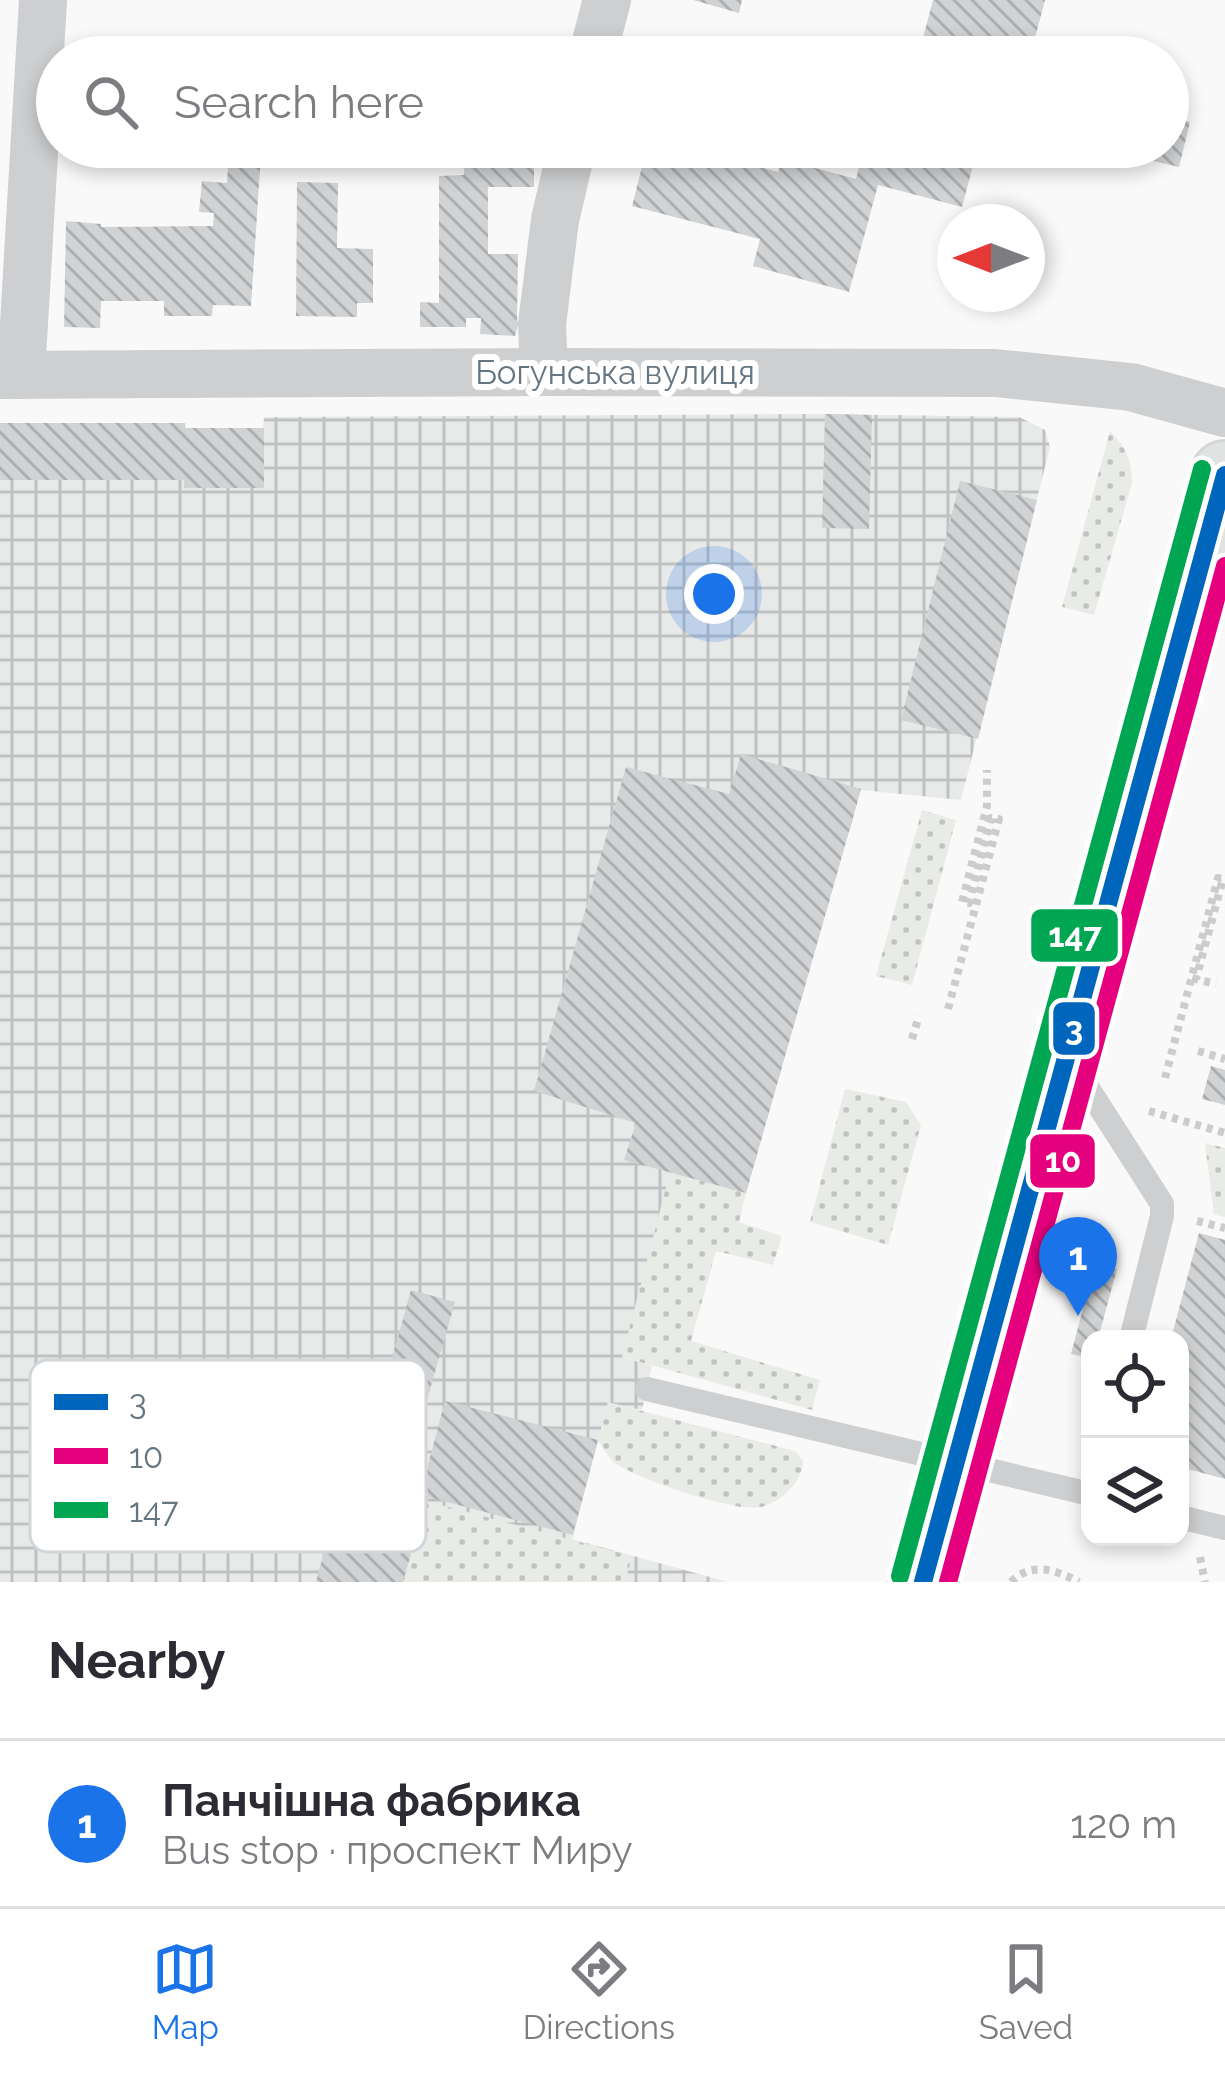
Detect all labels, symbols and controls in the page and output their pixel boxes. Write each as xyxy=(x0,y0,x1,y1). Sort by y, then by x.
search box xyxy=(36,36,1189,168)
icon: search xyxy=(78,69,144,135)
text: Search here xyxy=(174,76,424,129)
north arrow xyxy=(937,204,1045,312)
street label: Богунська вулиця xyxy=(475,353,755,392)
your location xyxy=(684,564,744,624)
line badge: 147 xyxy=(1029,907,1120,964)
text: 147 xyxy=(1048,916,1102,955)
line badge: 3 xyxy=(1051,1000,1097,1057)
text: 3 xyxy=(1065,1009,1083,1048)
line badge: 10 xyxy=(1028,1132,1097,1190)
text: 10 xyxy=(1045,1141,1081,1180)
pin: 1 xyxy=(1039,1217,1117,1316)
map controls xyxy=(1081,1330,1189,1546)
button: locate xyxy=(1081,1330,1189,1438)
legend xyxy=(30,1360,426,1552)
text: 3 xyxy=(129,1383,147,1422)
text: 10 xyxy=(129,1437,163,1476)
button: layers xyxy=(1081,1438,1189,1546)
text: 147 xyxy=(129,1491,179,1530)
text: Nearby xyxy=(48,1630,225,1690)
text: Панчішна фабрика xyxy=(162,1774,581,1827)
text: 1 xyxy=(77,1801,97,1847)
text: 120 m xyxy=(1070,1801,1177,1847)
text: Bus stop · проспект Миру xyxy=(162,1827,633,1873)
tab: Map xyxy=(152,1936,219,2047)
tab: Directions xyxy=(523,1936,675,2047)
tab: Saved xyxy=(979,1936,1073,2047)

